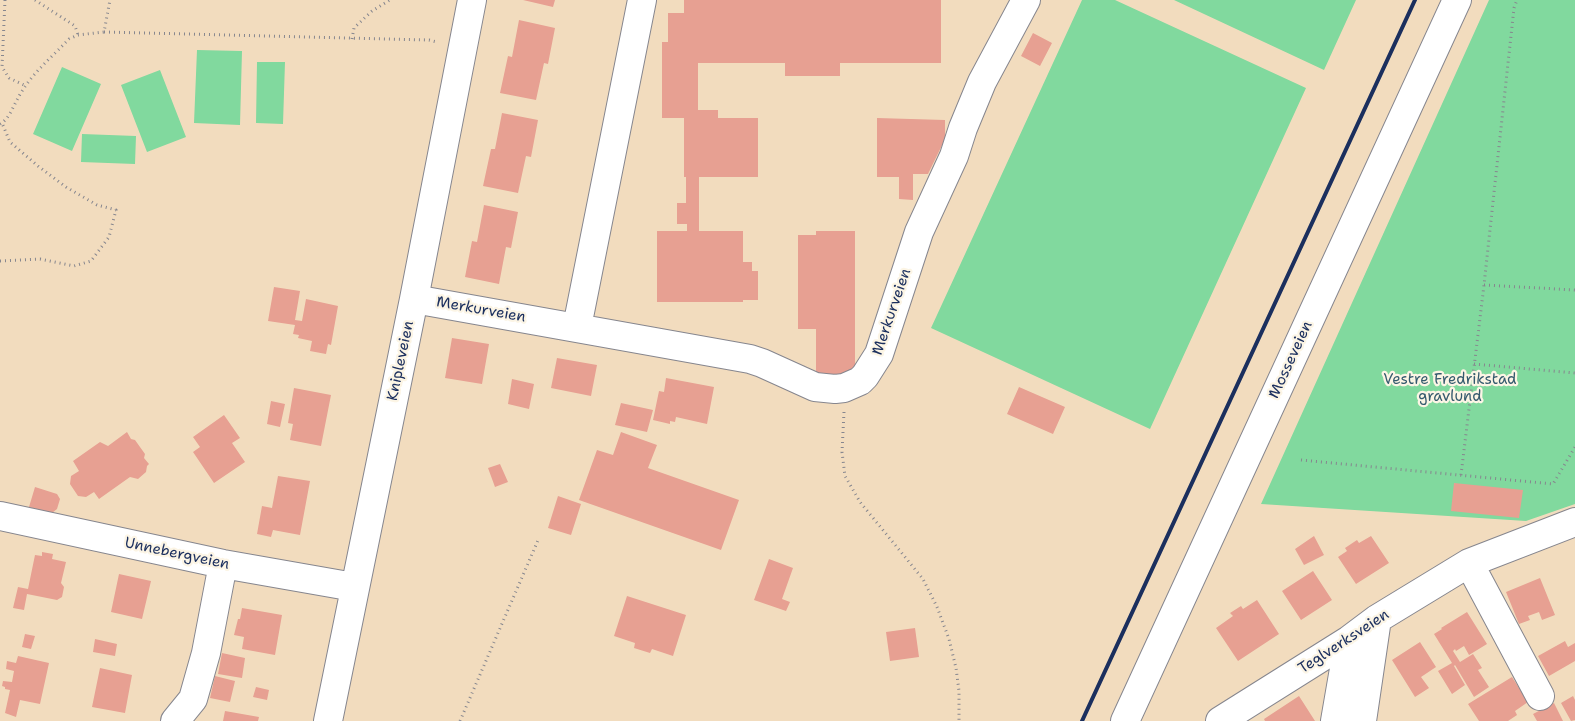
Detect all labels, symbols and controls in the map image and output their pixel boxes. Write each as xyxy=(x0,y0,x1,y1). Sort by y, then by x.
street label: Merkurveien xyxy=(869,266,915,358)
street label: Merkurveien xyxy=(435,293,527,327)
street label: Mosseveien xyxy=(1265,318,1317,402)
street label: Knipleveien xyxy=(384,319,418,403)
park label: Vestre Fredrikstad gravlund xyxy=(1383,371,1517,406)
street label: Unnebergveien xyxy=(123,534,231,574)
street label: Teglverksveien xyxy=(1295,606,1393,678)

